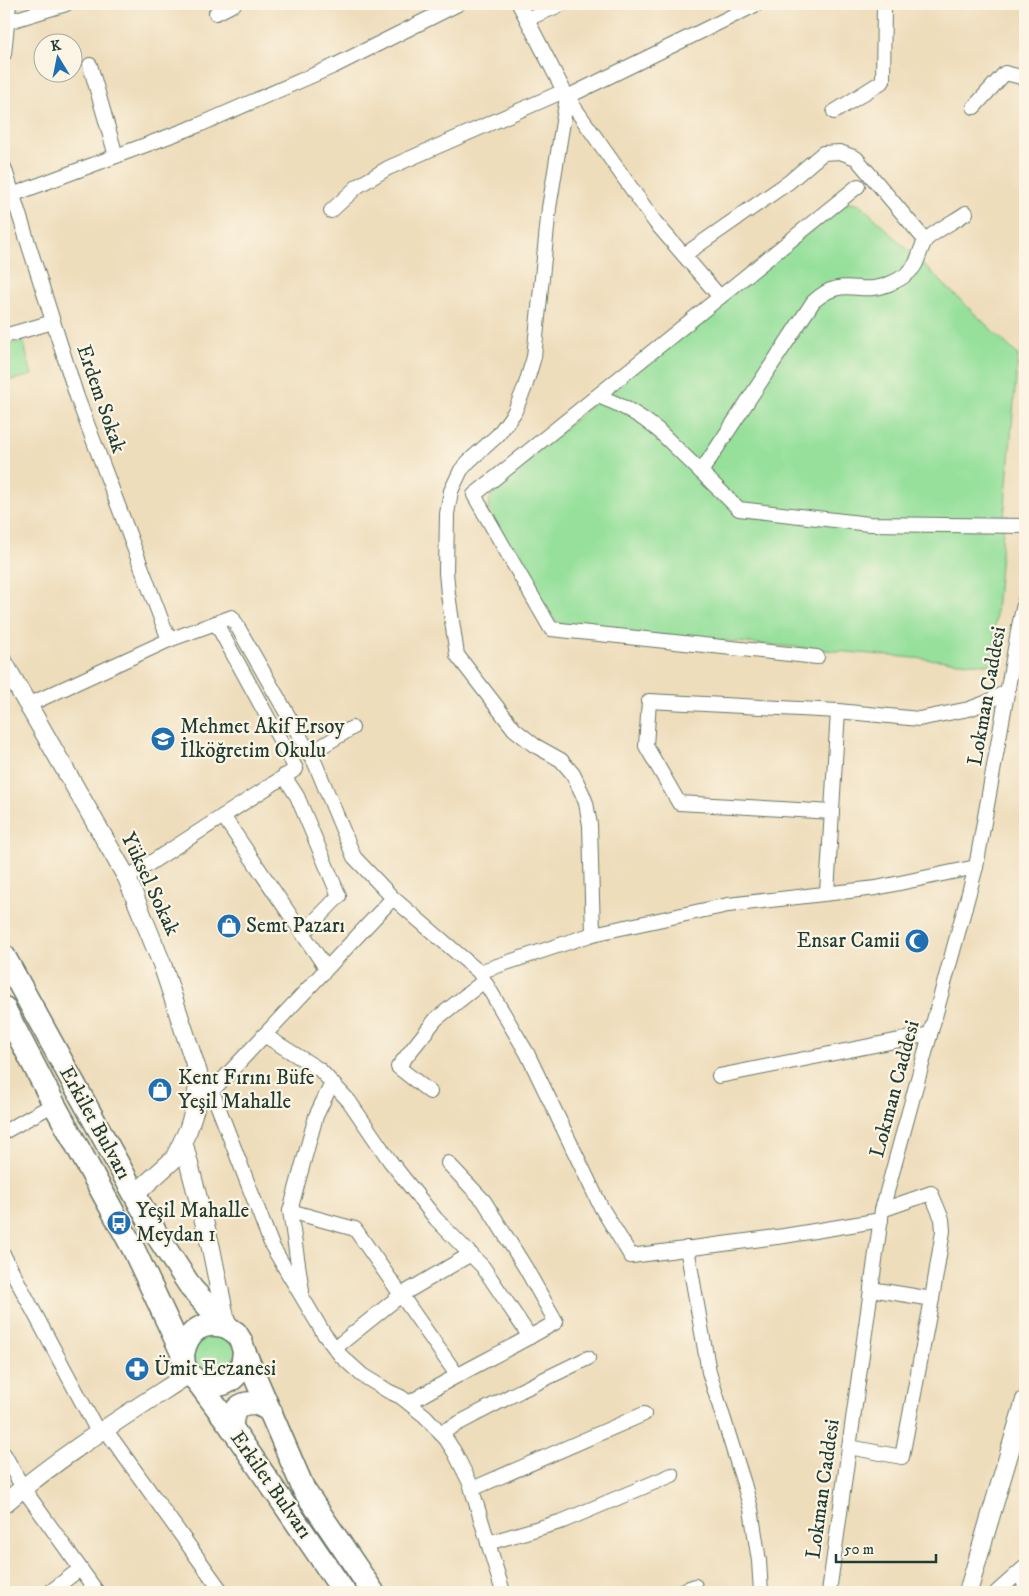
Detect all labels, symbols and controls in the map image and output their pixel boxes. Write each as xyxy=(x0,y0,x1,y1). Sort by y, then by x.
north arrow xyxy=(32,32,82,82)
text: K xyxy=(50,36,63,56)
street label: Erdem Sokak xyxy=(70,341,132,457)
street label: Lokman Caddesi xyxy=(962,624,1012,768)
place label: Mehmet Akif Ersoy İlköğretim Okulu xyxy=(180,714,346,764)
school or university icon: Mehmet Akif Ersoy İlköğretim Okulu xyxy=(150,726,176,752)
street label: Yüksel Sokak xyxy=(115,828,186,940)
shop icon: Semt Pazarı xyxy=(216,913,242,939)
place label: Semt Pazarı xyxy=(246,913,345,939)
place label: Ensar Camii xyxy=(796,928,900,954)
mosque icon: Ensar Camii xyxy=(904,928,930,954)
street label: Lokman Caddesi xyxy=(864,1018,926,1160)
street label: Erkilet Bulvarı xyxy=(53,1062,137,1184)
place label: Kent Fırını Büfe Yeşil Mahalle xyxy=(178,1065,315,1115)
shop icon: Kent Fırını Büfe Yeşil Mahalle xyxy=(147,1077,173,1103)
place label: Yeşil Mahalle Meydan 1 xyxy=(136,1198,249,1248)
bus stop icon: Yeşil Mahalle Meydan 1 xyxy=(106,1210,132,1236)
place label: Ümit Eczanesi xyxy=(154,1355,276,1382)
pharmacy icon: Ümit Eczanesi xyxy=(124,1356,150,1382)
street label: Lokman Caddesi xyxy=(800,1417,846,1561)
street label: Erkilet Bulvarı xyxy=(224,1426,318,1544)
scale bar xyxy=(836,1531,936,1563)
text: 50 m xyxy=(844,1540,874,1559)

